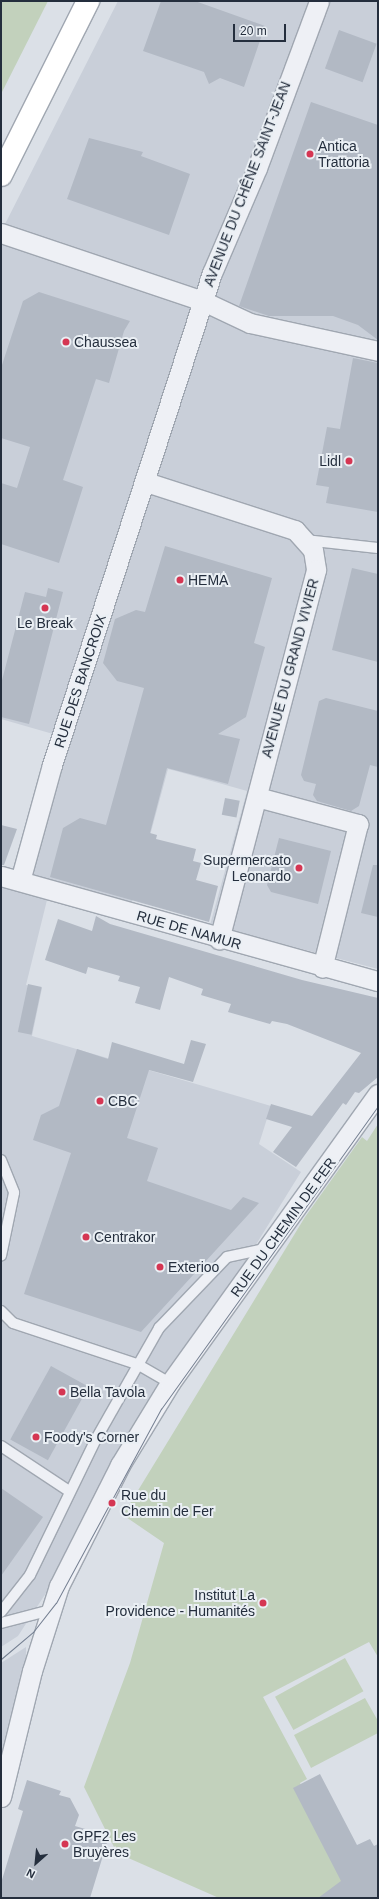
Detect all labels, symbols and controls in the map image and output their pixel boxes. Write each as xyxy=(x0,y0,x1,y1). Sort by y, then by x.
scale bar xyxy=(235,16,288,42)
text: 20 m xyxy=(240,24,267,38)
street label: AVENUE DU CHÊNE SAINT-JEAN xyxy=(200,79,294,289)
place label: Antica Trattoria xyxy=(318,138,370,170)
marker: Antica Trattoria xyxy=(305,149,315,159)
place label: Chaussea xyxy=(74,334,137,350)
marker: Chaussea xyxy=(61,337,71,347)
place label: Lidl xyxy=(319,453,341,469)
marker: Lidl xyxy=(344,456,354,466)
place label: HEMA xyxy=(188,572,228,588)
marker: HEMA xyxy=(175,575,185,585)
street label: AVENUE DU GRAND VIVIER xyxy=(258,577,322,759)
marker: Le Break xyxy=(40,603,50,613)
street label: RUE DES BANCROIX xyxy=(50,612,110,750)
place label: Le Break xyxy=(17,615,73,631)
place label: Supermercato Leonardo xyxy=(203,852,291,884)
marker: Supermercato Leonardo xyxy=(294,863,304,873)
street label: RUE DE NAMUR xyxy=(135,907,243,953)
place label: CBC xyxy=(108,1093,138,1109)
marker: CBC xyxy=(95,1096,105,1106)
street label: RUE DU CHEMIN DE FER xyxy=(227,1154,339,1300)
place label: Centrakor xyxy=(94,1229,155,1245)
marker: Centrakor xyxy=(81,1232,91,1242)
place label: Exterioo xyxy=(168,1259,219,1275)
marker: Exterioo xyxy=(155,1262,165,1272)
place label: Bella Tavola xyxy=(70,1384,145,1400)
marker: Bella Tavola xyxy=(57,1387,67,1397)
place label: Foody's Corner xyxy=(44,1429,139,1445)
marker: Foody's Corner xyxy=(31,1432,41,1442)
place label: Rue du Chemin de Fer xyxy=(121,1487,214,1520)
marker: Rue du Chemin de Fer xyxy=(106,1497,118,1509)
place label: Institut La Providence - Humanités xyxy=(106,1587,255,1620)
marker: Institut La Providence - Humanités xyxy=(258,1598,268,1608)
place label: GPF2 Les Bruyères xyxy=(73,1828,136,1860)
marker: GPF2 Les Bruyères xyxy=(60,1839,70,1849)
north arrow xyxy=(16,1843,56,1883)
text: N xyxy=(24,1867,37,1881)

